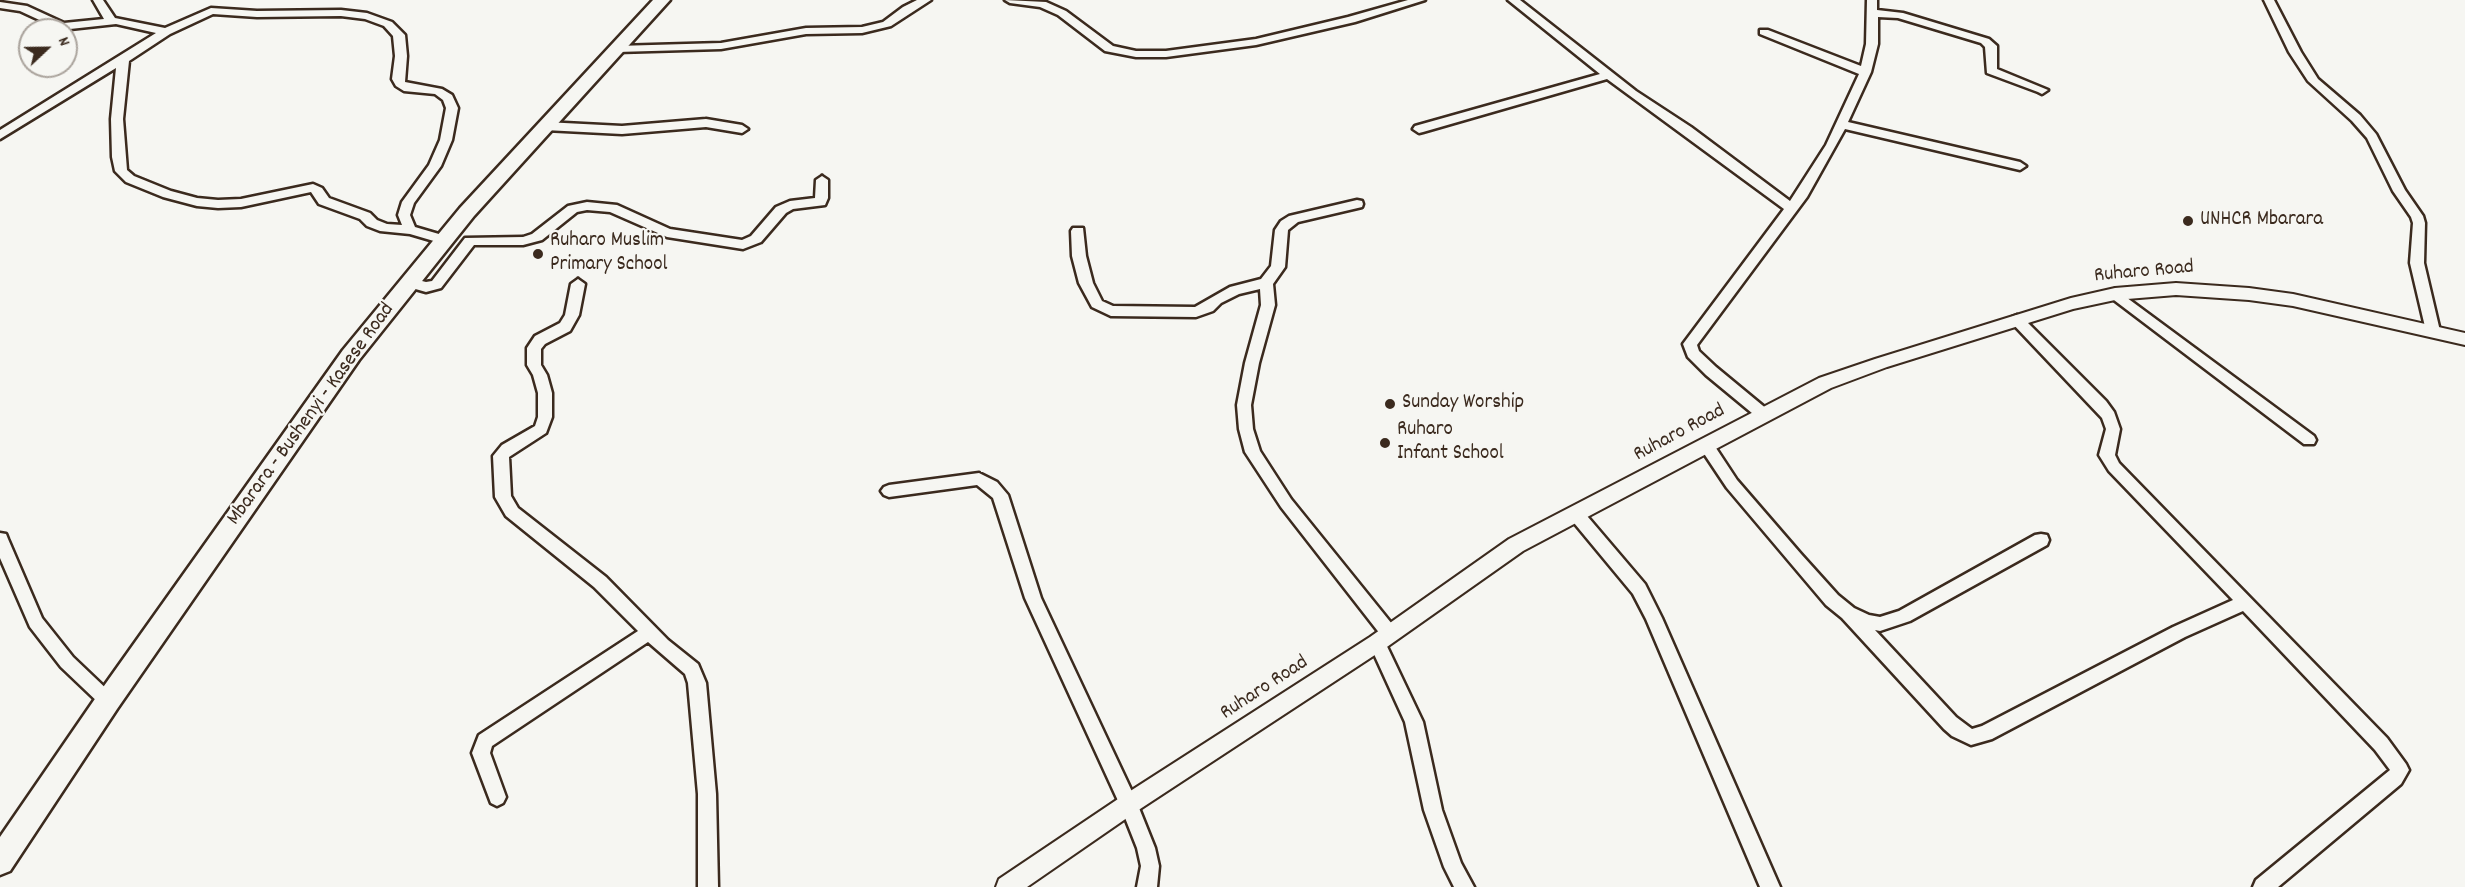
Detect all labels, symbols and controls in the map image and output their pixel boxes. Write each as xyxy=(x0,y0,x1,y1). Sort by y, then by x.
north arrow xyxy=(18,18,78,78)
text: N xyxy=(51,34,75,50)
place label: UNHCR Mbarara xyxy=(2200,208,2323,234)
marker: UNHCR Mbarara xyxy=(2181,214,2195,228)
place label: Ruharo Muslim Primary School xyxy=(550,229,668,279)
marker: Ruharo Muslim Primary School xyxy=(531,247,545,261)
street label: Ruharo Road xyxy=(2093,256,2195,290)
street label: Mbarara - Bushenyi - Kasese Road xyxy=(223,299,401,531)
place label: Sunday Worship xyxy=(1402,391,1524,417)
marker: Sunday Worship xyxy=(1383,397,1397,411)
street label: Ruharo Road xyxy=(1630,399,1730,469)
place label: Ruharo Infant School xyxy=(1397,418,1504,468)
marker: Ruharo Infant School xyxy=(1378,436,1392,450)
street label: Ruharo Road xyxy=(1216,651,1314,727)

